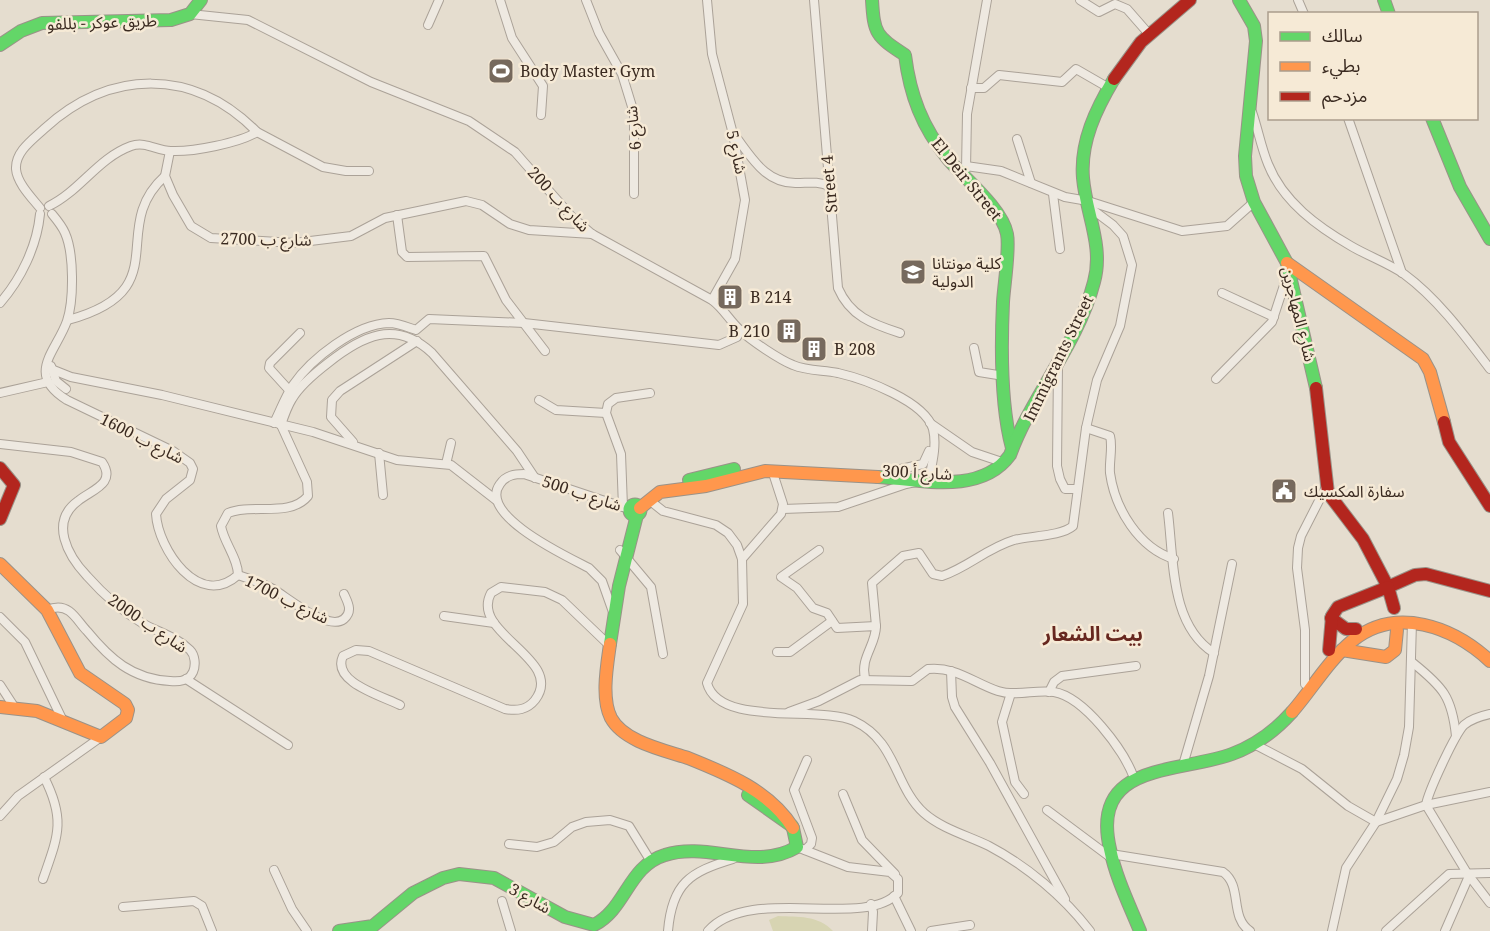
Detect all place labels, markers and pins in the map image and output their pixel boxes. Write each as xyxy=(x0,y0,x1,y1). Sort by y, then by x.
sports icon: Body Master Gym xyxy=(486,56,516,86)
place label: Body Master Gym xyxy=(520,60,655,82)
place label: كلية مونتانا الدولية xyxy=(932,252,1002,292)
school or university icon: كلية مونتانا الدولية xyxy=(898,257,928,287)
building icon: B 214 xyxy=(715,282,745,312)
place label: B 214 xyxy=(750,286,792,308)
building icon: B 210 xyxy=(774,316,804,346)
place label: B 210 xyxy=(729,320,770,342)
building icon: B 208 xyxy=(799,334,829,364)
place label: B 208 xyxy=(834,338,876,360)
public building icon: سفارة المكسيك xyxy=(1269,476,1299,506)
place label: سفارة المكسيك xyxy=(1304,480,1405,502)

